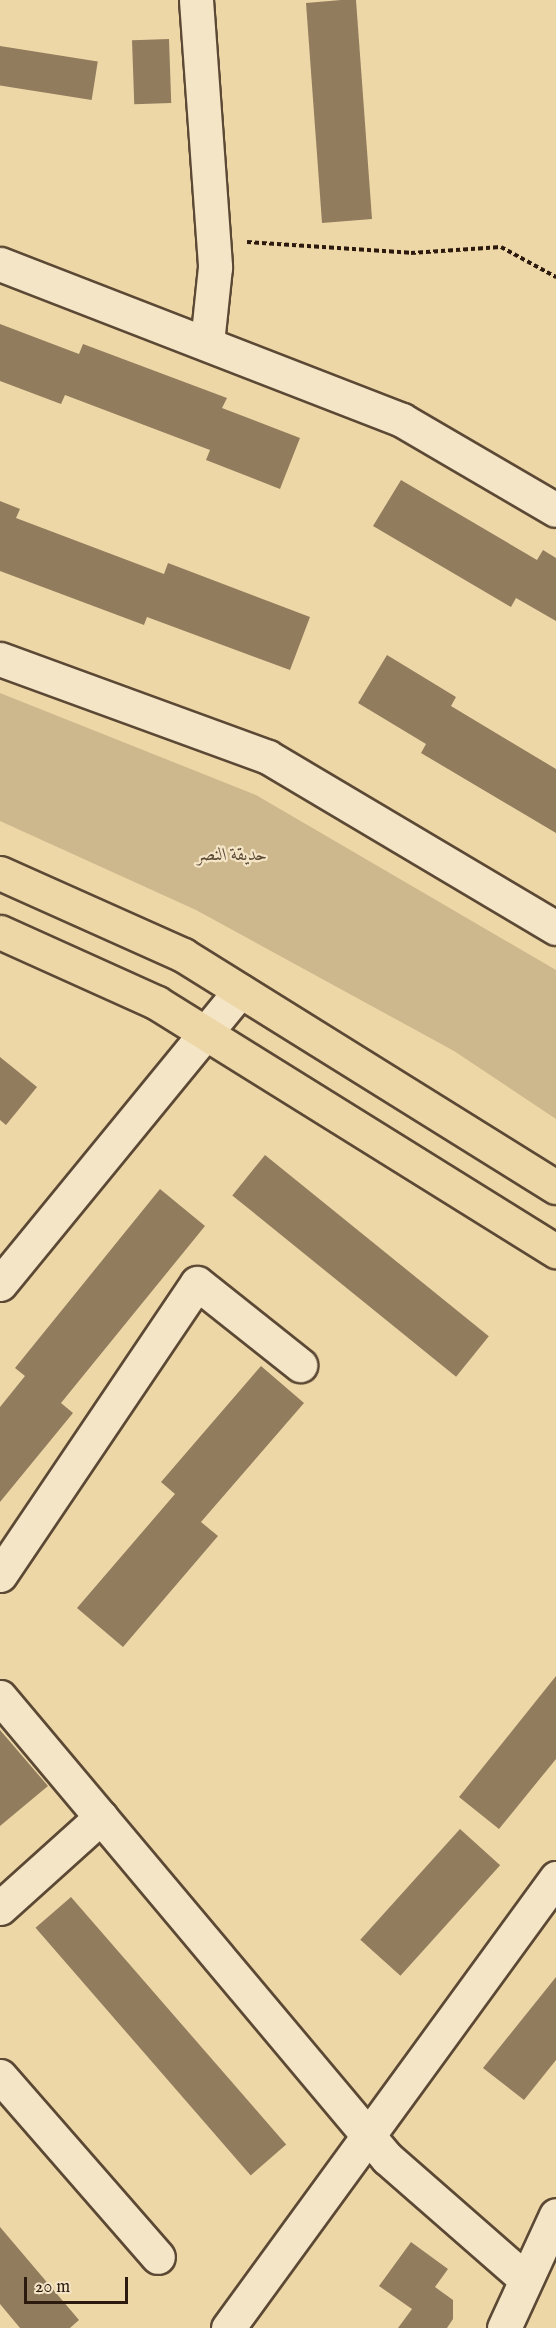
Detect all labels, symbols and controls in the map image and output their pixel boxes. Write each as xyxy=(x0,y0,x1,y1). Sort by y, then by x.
park label: حديقة النصر xyxy=(197,845,267,867)
scale bar xyxy=(27,2265,130,2303)
text: 20 m xyxy=(35,2276,70,2299)

